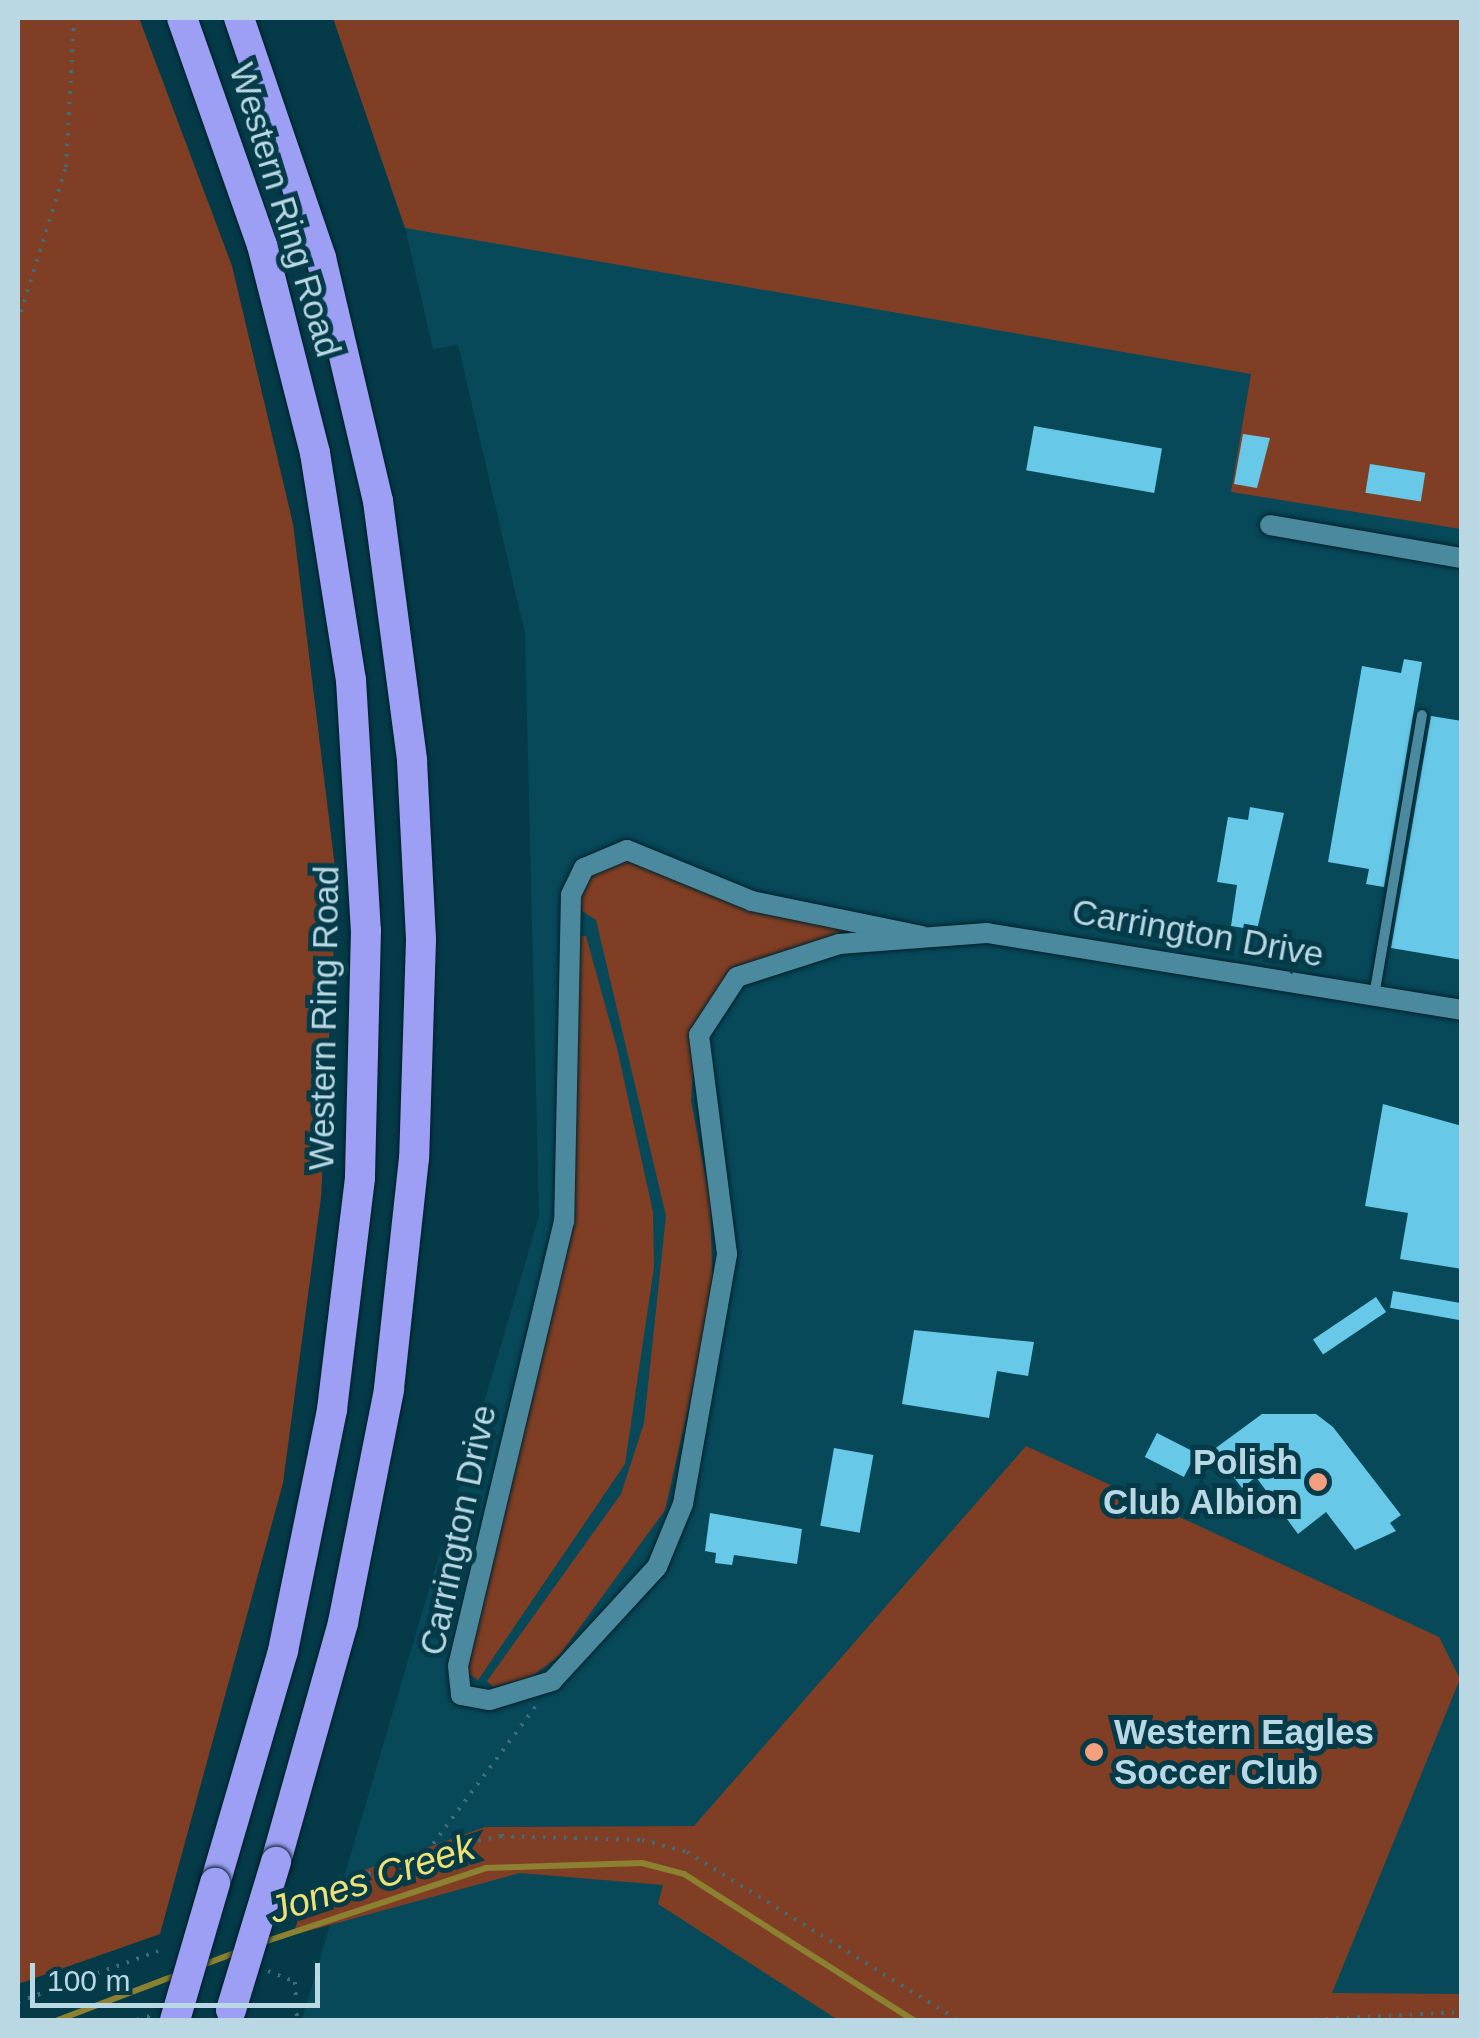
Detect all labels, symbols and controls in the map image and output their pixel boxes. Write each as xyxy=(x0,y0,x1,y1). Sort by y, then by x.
street label: Western Ring Road xyxy=(220,58,350,362)
street label: Western Ring Road xyxy=(300,865,348,1171)
street label: Carrington Drive xyxy=(1069,890,1327,976)
street label: Carrington Drive xyxy=(411,1401,505,1659)
place label: Polish Club Albion xyxy=(1102,1441,1298,1523)
marker: Polish Club Albion xyxy=(1307,1471,1329,1493)
place label: Western Eagles Soccer Club xyxy=(1114,1711,1374,1793)
marker: Western Eagles Soccer Club xyxy=(1083,1741,1105,1763)
water label: Jones Creek xyxy=(264,1824,480,1934)
scale bar xyxy=(35,1943,325,2005)
text: 100 m xyxy=(47,1964,130,1997)

